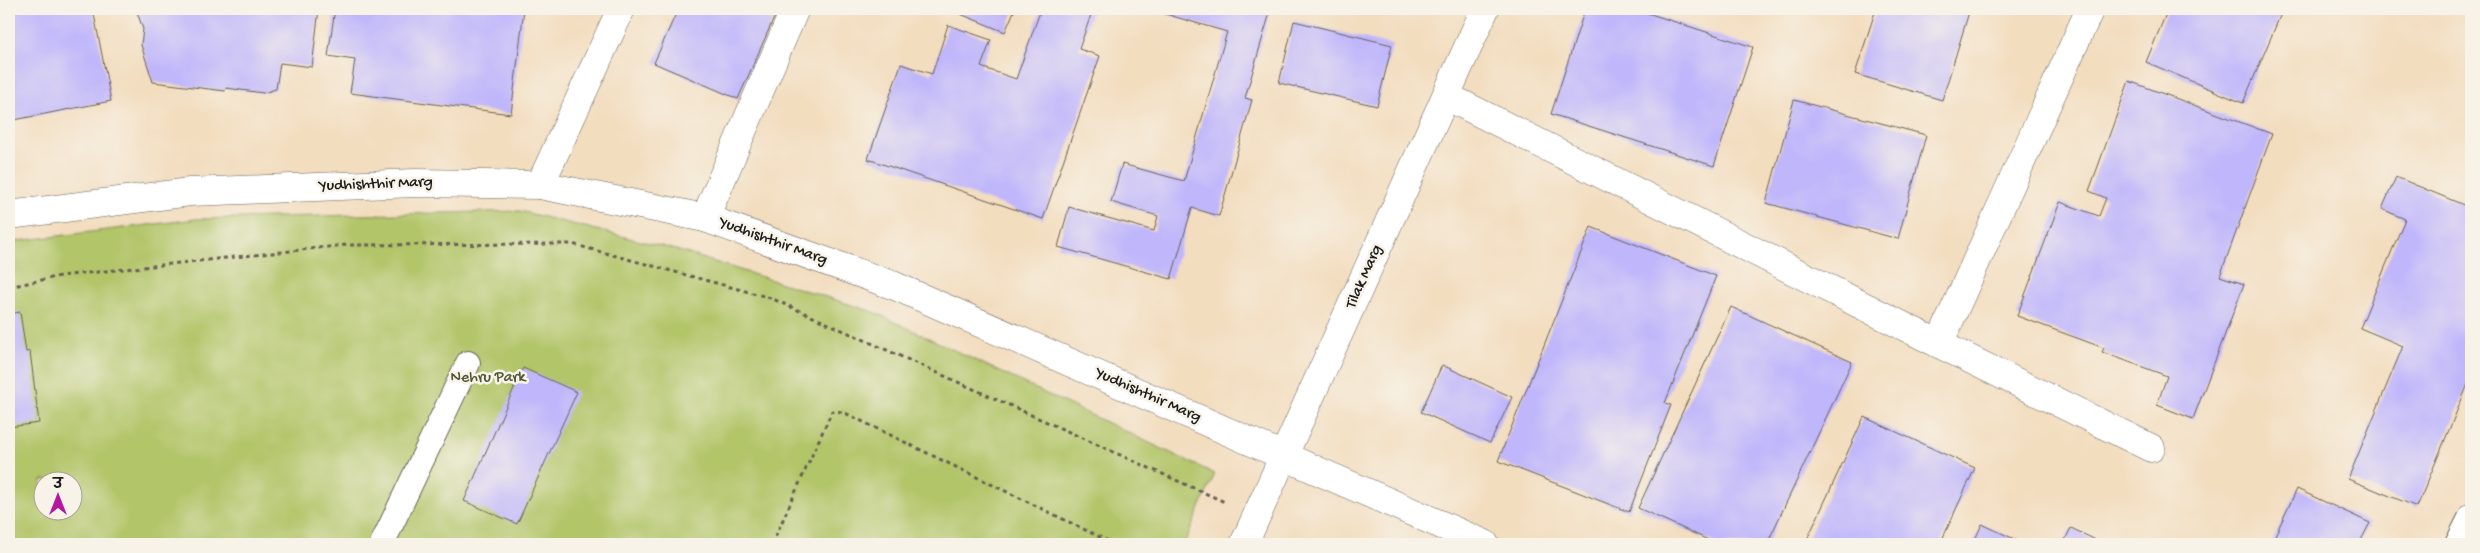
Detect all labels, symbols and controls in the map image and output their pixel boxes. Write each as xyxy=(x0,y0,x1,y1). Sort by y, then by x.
street label: Yudhishthir Marg xyxy=(317,174,433,197)
street label: Yudhishthir Marg xyxy=(714,213,830,270)
street label: Tilak Marg xyxy=(1342,242,1387,313)
street label: Yudhishthir Marg xyxy=(1090,363,1204,428)
park label: Nehru Park xyxy=(451,369,527,388)
north arrow xyxy=(32,470,82,520)
text: उ xyxy=(51,477,64,494)

